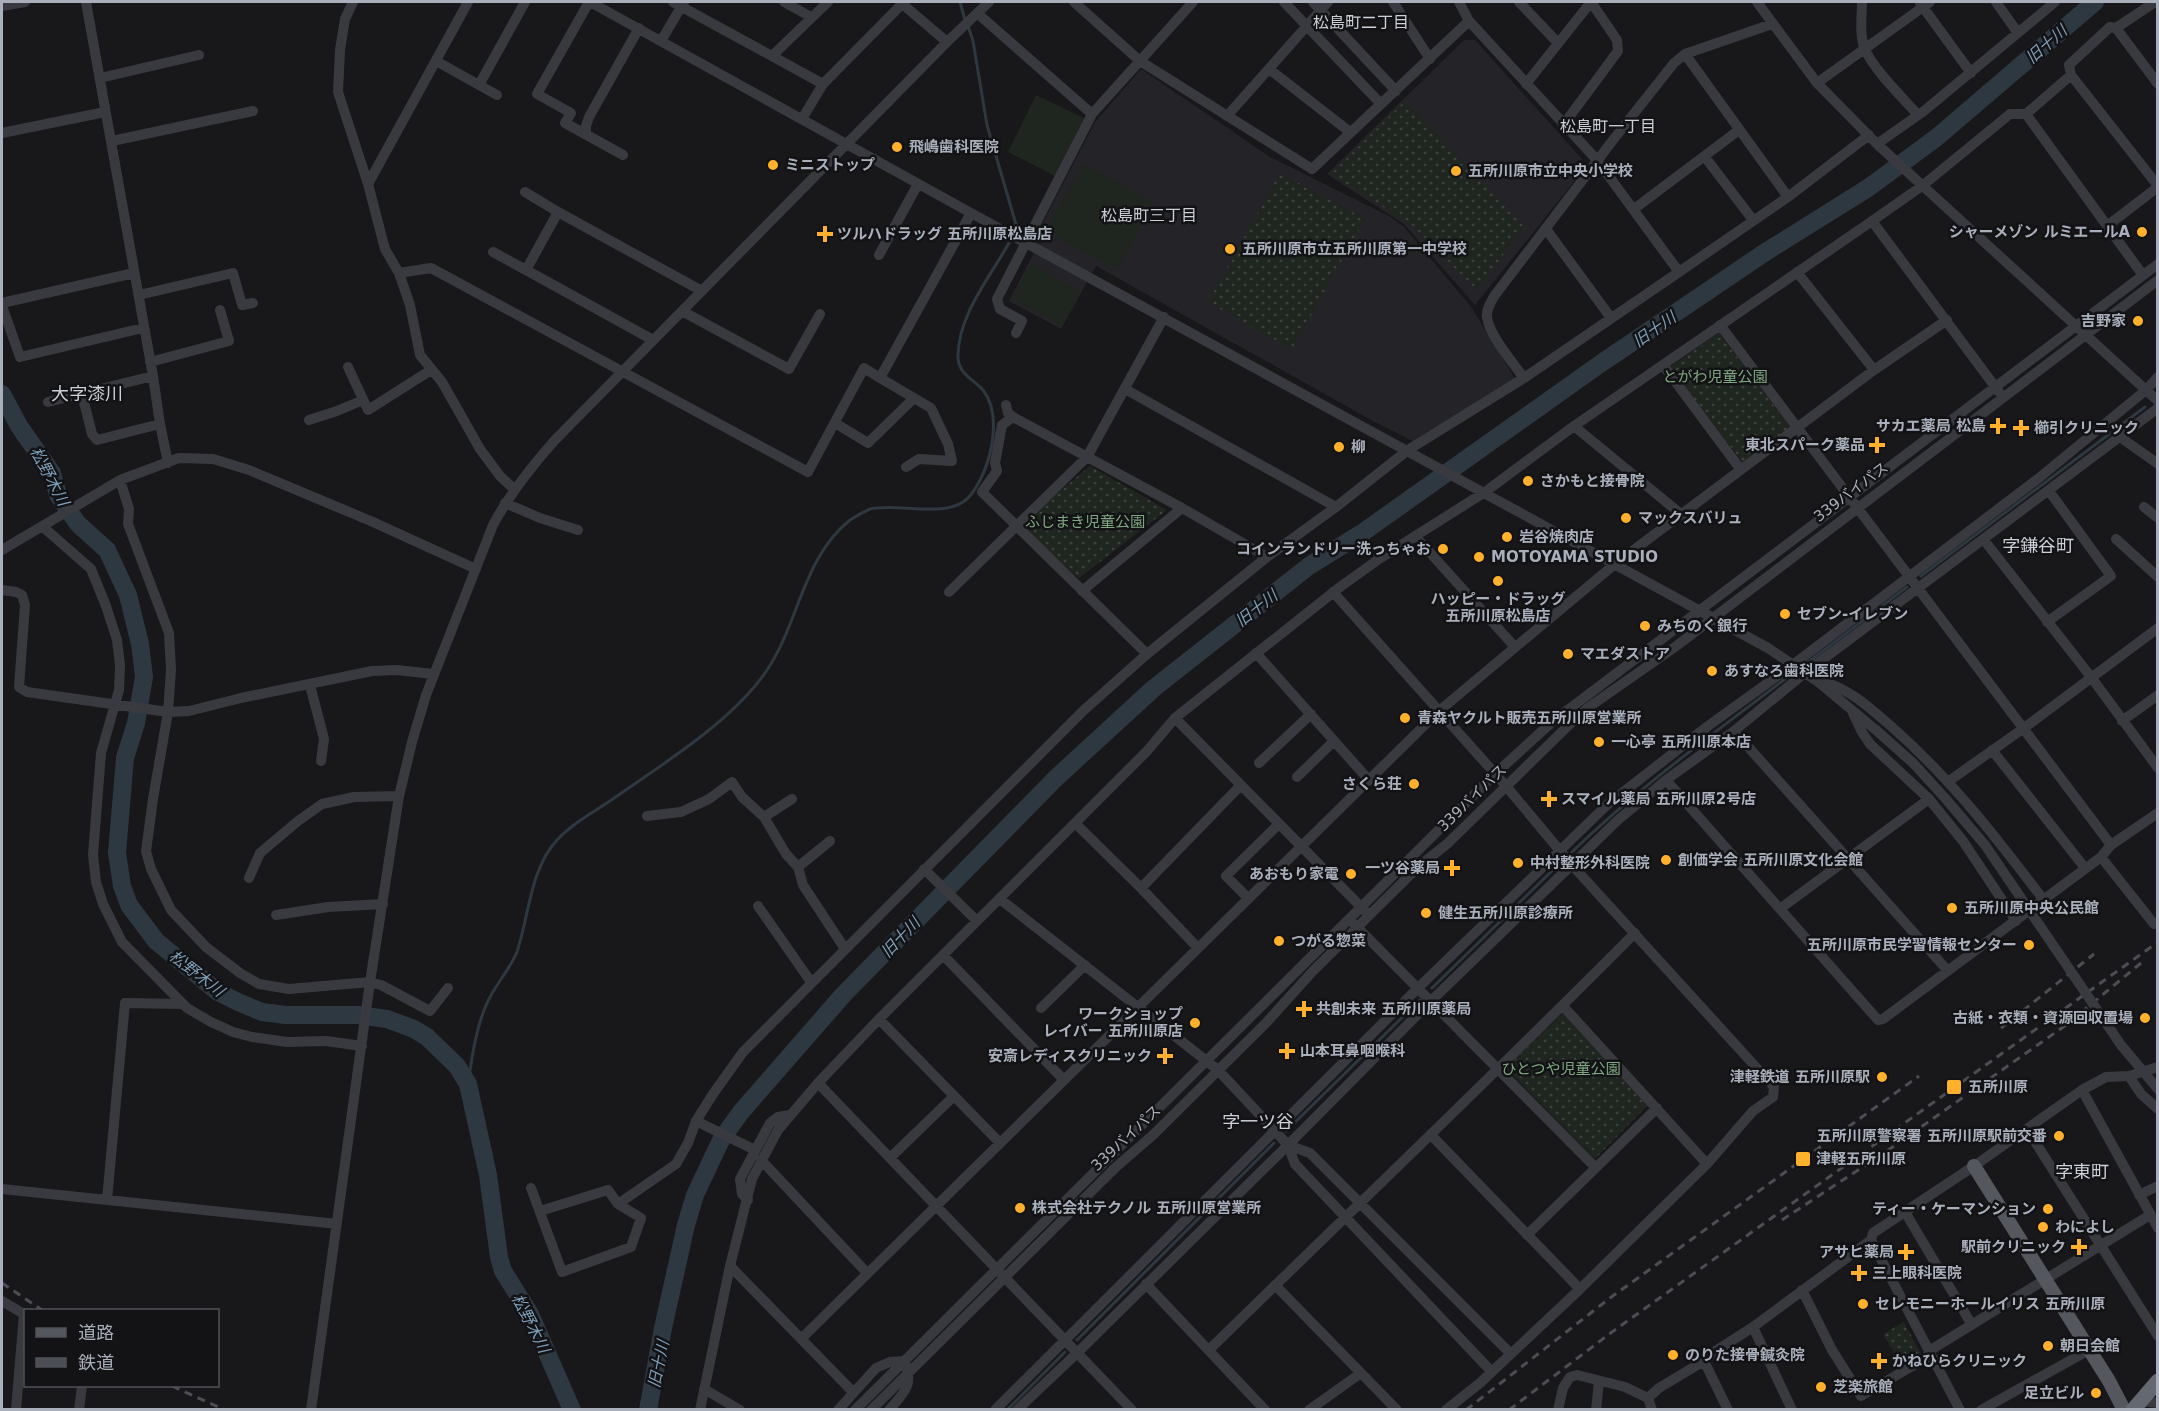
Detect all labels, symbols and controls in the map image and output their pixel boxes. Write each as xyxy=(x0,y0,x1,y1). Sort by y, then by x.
district label: 松島町二丁目 xyxy=(1313,13,1409,32)
water label: 旧十川 xyxy=(2022,20,2072,67)
district label: 松島町一丁目 xyxy=(1560,117,1656,136)
place label: 飛嶋歯科医院 xyxy=(909,138,999,156)
marker: 飛嶋歯科医院 xyxy=(890,140,904,154)
place label: ミニストップ xyxy=(785,156,875,174)
marker: ミニストップ xyxy=(766,158,780,172)
place label: 五所川原市立中央小学校 xyxy=(1468,162,1633,180)
marker: 五所川原市立中央小学校 xyxy=(1449,164,1463,178)
district label: 松島町三丁目 xyxy=(1101,206,1197,225)
place label: シャーメゾン ルミエールA xyxy=(1949,223,2130,241)
place label: ツルハドラッグ 五所川原松島店 xyxy=(837,225,1052,243)
marker: シャーメゾン ルミエールA xyxy=(2135,225,2149,239)
marker: ツルハドラッグ 五所川原松島店 xyxy=(818,227,832,241)
place label: 五所川原市立五所川原第一中学校 xyxy=(1242,240,1467,258)
marker: 五所川原市立五所川原第一中学校 xyxy=(1223,242,1237,256)
water label: 旧十川 xyxy=(1629,307,1681,351)
place label: 吉野家 xyxy=(2081,312,2126,330)
marker: 吉野家 xyxy=(2131,314,2145,328)
park label: とがわ児童公園 xyxy=(1662,368,1768,386)
district label: 大字漆川 xyxy=(51,383,123,404)
place label: サカエ薬局 松島 xyxy=(1876,417,1986,435)
marker: サカエ薬局 松島 xyxy=(1991,419,2005,433)
marker: 櫛引クリニック xyxy=(2012,419,2030,437)
place label: 櫛引クリニック xyxy=(2034,419,2139,437)
place label: 東北スパーク薬品 xyxy=(1745,436,1865,454)
place label: 柳 xyxy=(1351,438,1366,456)
marker: 東北スパーク薬品 xyxy=(1870,438,1884,452)
marker: 柳 xyxy=(1332,440,1346,454)
water label: 松野木川 xyxy=(26,444,74,511)
street label: 339バイパス xyxy=(1810,458,1892,526)
place label: さかもと接骨院 xyxy=(1540,472,1645,490)
marker: さかもと接骨院 xyxy=(1521,474,1535,488)
place label: マックスバリュ xyxy=(1638,509,1743,527)
marker: マックスバリュ xyxy=(1619,511,1633,525)
park label: ふじまき児童公園 xyxy=(1025,513,1145,531)
place label: 岩谷焼肉店 xyxy=(1519,528,1594,546)
marker: 岩谷焼肉店 xyxy=(1500,530,1514,544)
district label: 字鎌谷町 xyxy=(2002,535,2074,556)
place label: コインランドリー洗っちゃお xyxy=(1236,540,1431,558)
marker: コインランドリー洗っちゃお xyxy=(1436,542,1450,556)
place label: MOTOYAMA STUDIO xyxy=(1491,548,1658,566)
marker: MOTOYAMA STUDIO xyxy=(1472,550,1486,564)
marker: ハッピー・ドラッグ 五所川原松島店 xyxy=(1491,574,1505,588)
water label: 旧十川 xyxy=(1232,585,1283,631)
place label: ハッピー・ドラッグ 五所川原松島店 xyxy=(1430,590,1566,625)
place label: セブン-イレブン xyxy=(1797,605,1908,623)
marker: セブン-イレブン xyxy=(1778,607,1792,621)
place label: みちのく銀行 xyxy=(1657,617,1747,635)
marker: みちのく銀行 xyxy=(1638,619,1652,633)
place label: マエダストア xyxy=(1580,645,1670,663)
marker: マエダストア xyxy=(1561,647,1575,661)
place label: あすなろ歯科医院 xyxy=(1724,662,1844,680)
marker: あすなろ歯科医院 xyxy=(1705,664,1719,678)
place label: 青森ヤクルト販売五所川原営業所 xyxy=(1417,709,1642,727)
marker: 青森ヤクルト販売五所川原営業所 xyxy=(1398,711,1412,725)
place label: 一心亭 五所川原本店 xyxy=(1611,733,1751,751)
marker: 一心亭 五所川原本店 xyxy=(1592,735,1606,749)
street label: 339バイパス xyxy=(1434,761,1510,835)
place label: さくら荘 xyxy=(1342,775,1402,793)
marker: さくら荘 xyxy=(1407,777,1421,791)
place label: スマイル薬局 五所川原2号店 xyxy=(1561,790,1756,808)
marker: スマイル薬局 五所川原2号店 xyxy=(1542,792,1556,806)
place label: 創価学会 五所川原文化会館 xyxy=(1678,851,1863,869)
marker: 創価学会 五所川原文化会館 xyxy=(1659,853,1673,867)
place label: 中村整形外科医院 xyxy=(1530,854,1650,872)
marker: 中村整形外科医院 xyxy=(1511,856,1525,870)
place label: 一ツ谷薬局 xyxy=(1365,859,1440,877)
marker: 一ツ谷薬局 xyxy=(1445,861,1459,875)
place label: あおもり家電 xyxy=(1249,865,1339,883)
marker: あおもり家電 xyxy=(1344,867,1358,881)
place label: 五所川原中央公民館 xyxy=(1964,899,2099,917)
marker: 五所川原中央公民館 xyxy=(1945,901,1959,915)
place label: 健生五所川原診療所 xyxy=(1438,904,1573,922)
marker: 健生五所川原診療所 xyxy=(1419,906,1433,920)
water label: 旧十川 xyxy=(877,912,925,961)
place label: つがる惣菜 xyxy=(1291,932,1366,950)
marker: つがる惣菜 xyxy=(1272,934,1286,948)
place label: 五所川原市民学習情報センター xyxy=(1807,936,2017,954)
marker: 五所川原市民学習情報センター xyxy=(2022,938,2036,952)
water label: 松野木川 xyxy=(166,946,229,1002)
place label: 共創未来 五所川原薬局 xyxy=(1316,1000,1471,1018)
marker: 共創未来 五所川原薬局 xyxy=(1297,1002,1311,1016)
place label: ワークショップ レイバー 五所川原店 xyxy=(1043,1005,1183,1040)
place label: 古紙・衣類・資源回収置場 xyxy=(1953,1009,2133,1027)
marker: 古紙・衣類・資源回収置場 xyxy=(2138,1011,2152,1025)
marker: ワークショップ レイバー 五所川原店 xyxy=(1188,1016,1202,1030)
marker: 山本耳鼻咽喉科 xyxy=(1278,1042,1296,1060)
place label: 山本耳鼻咽喉科 xyxy=(1300,1042,1405,1060)
place label: 安斎レディスクリニック xyxy=(988,1047,1152,1065)
marker: 安斎レディスクリニック xyxy=(1156,1047,1174,1065)
park label: ひとつや児童公園 xyxy=(1502,1060,1620,1078)
place label: 津軽鉄道 五所川原駅 xyxy=(1730,1068,1870,1086)
marker: 津軽鉄道 五所川原駅 xyxy=(1875,1070,1889,1084)
marker: 五所川原 xyxy=(1945,1078,1963,1096)
place label: 五所川原 xyxy=(1968,1078,2028,1096)
street label: 339バイパス xyxy=(1088,1101,1164,1175)
district label: 字一ツ谷 xyxy=(1222,1111,1294,1132)
place label: 五所川原警察署 五所川原駅前交番 xyxy=(1817,1127,2047,1145)
marker: 五所川原警察署 五所川原駅前交番 xyxy=(2052,1129,2066,1143)
marker: 津軽五所川原 xyxy=(1794,1150,1812,1168)
place label: 津軽五所川原 xyxy=(1816,1150,1906,1168)
district label: 字東町 xyxy=(2055,1161,2109,1182)
place label: 株式会社テクノル 五所川原営業所 xyxy=(1032,1199,1261,1217)
place label: ティー・ケーマンション xyxy=(1872,1200,2036,1218)
marker: 株式会社テクノル 五所川原営業所 xyxy=(1013,1201,1027,1215)
marker: ティー・ケーマンション xyxy=(2041,1202,2055,1216)
place label: わによし xyxy=(2055,1218,2115,1236)
marker: わによし xyxy=(2036,1220,2050,1234)
place label: 駅前クリニック xyxy=(1961,1238,2066,1256)
marker: 駅前クリニック xyxy=(2070,1238,2088,1256)
place label: アサヒ薬局 xyxy=(1819,1243,1894,1261)
marker: アサヒ薬局 xyxy=(1899,1245,1913,1259)
marker: 三上眼科医院 xyxy=(1850,1264,1868,1282)
place label: 三上眼科医院 xyxy=(1872,1264,1962,1282)
water label: 松野木川 xyxy=(508,1290,554,1358)
place label: セレモニーホールイリス 五所川原 xyxy=(1875,1295,2105,1313)
marker: セレモニーホールイリス 五所川原 xyxy=(1856,1297,1870,1311)
legend xyxy=(24,1309,219,1387)
text: 道路 xyxy=(78,1322,114,1343)
water label: 旧十川 xyxy=(644,1337,673,1390)
place label: 朝日会館 xyxy=(2060,1337,2120,1355)
marker: 朝日会館 xyxy=(2041,1339,2055,1353)
place label: のりた接骨鍼灸院 xyxy=(1685,1346,1805,1364)
marker: のりた接骨鍼灸院 xyxy=(1666,1348,1680,1362)
text: 鉄道 xyxy=(78,1352,114,1373)
marker: かねひらクリニック xyxy=(1870,1352,1888,1370)
place label: かねひらクリニック xyxy=(1892,1352,2027,1370)
place label: 芝楽旅館 xyxy=(1833,1378,1893,1396)
marker: 芝楽旅館 xyxy=(1814,1380,1828,1394)
place label: 足立ビル xyxy=(2024,1384,2084,1402)
marker: 足立ビル xyxy=(2089,1386,2103,1400)

